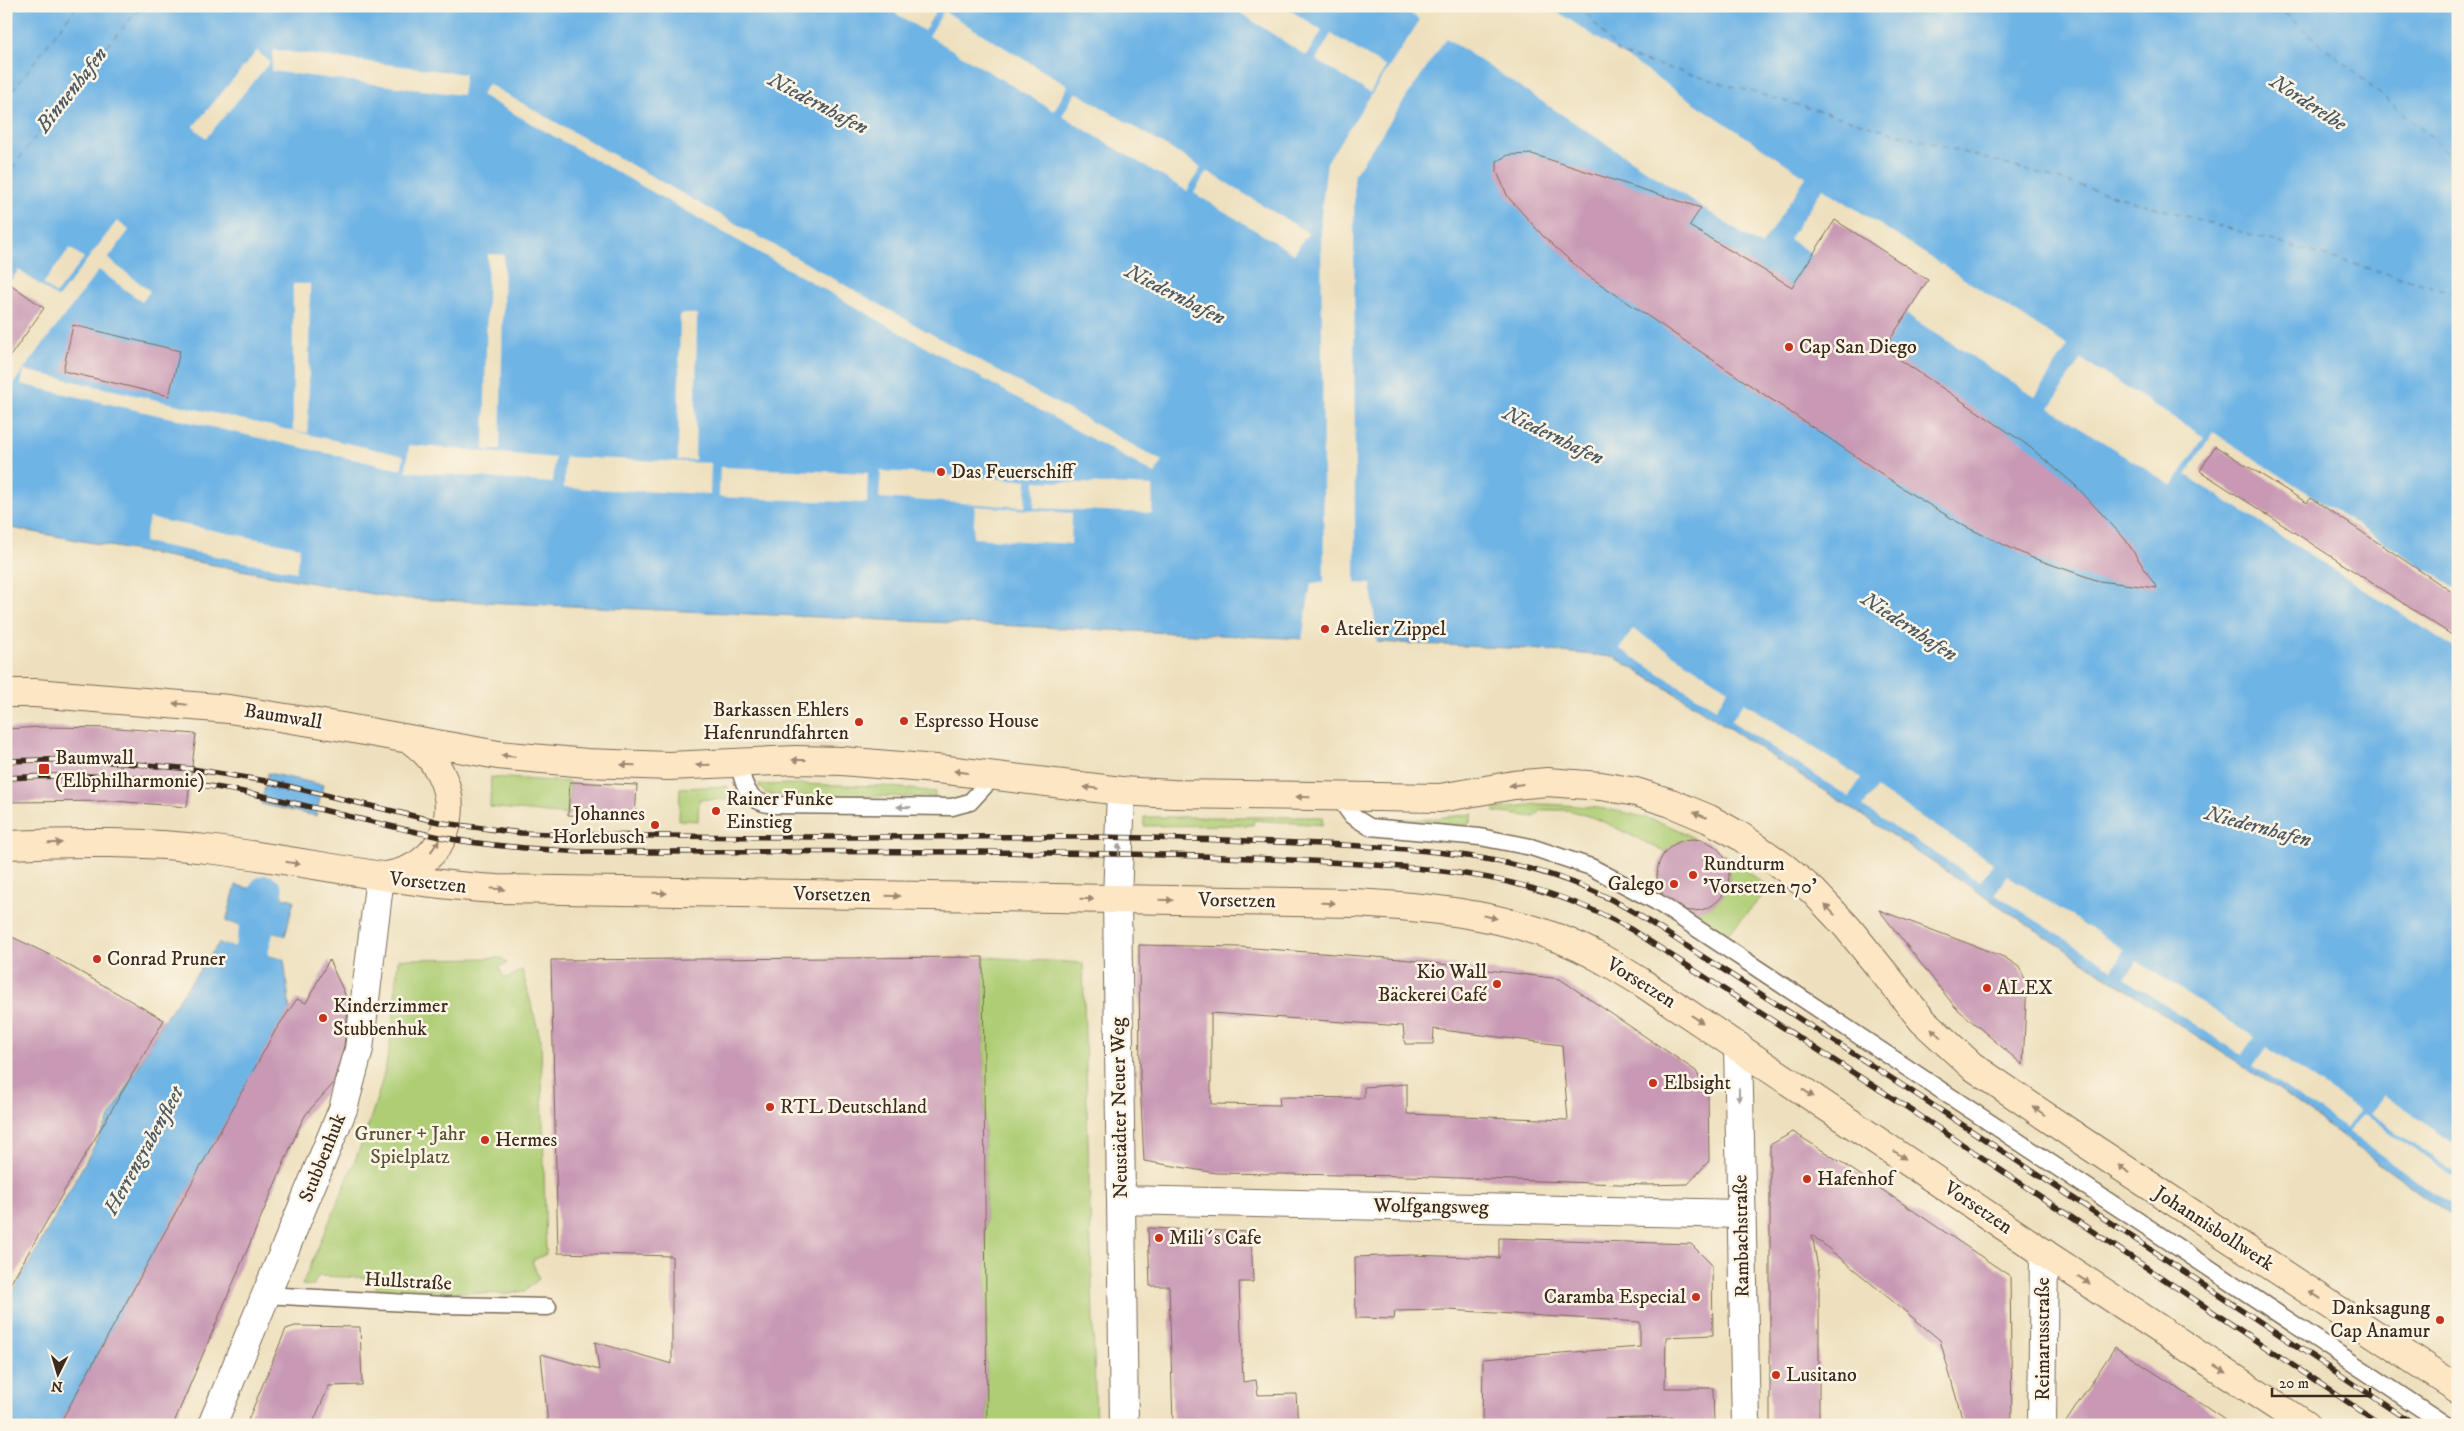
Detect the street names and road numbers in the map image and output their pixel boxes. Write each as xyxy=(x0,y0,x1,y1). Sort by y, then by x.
street label: Baumwall xyxy=(242,698,324,736)
street label: Vorsetzen xyxy=(387,866,468,900)
street label: Vorsetzen xyxy=(792,882,871,908)
street label: Vorsetzen xyxy=(1197,888,1276,914)
street label: Vorsetzen xyxy=(1601,951,1681,1014)
street label: Neustädter Neuer Weg xyxy=(1106,1017,1134,1199)
street label: Stubbenhuk xyxy=(294,1110,352,1206)
street label: Rambachstraße xyxy=(1728,1174,1756,1298)
street label: Vorsetzen xyxy=(1938,1175,2018,1240)
street label: Johannisbollwerk xyxy=(2148,1180,2279,1277)
street label: Wolfgangsweg xyxy=(1372,1193,1489,1221)
street label: Hullstraße xyxy=(364,1267,452,1297)
street label: Reimarusstraße xyxy=(2031,1277,2056,1401)

